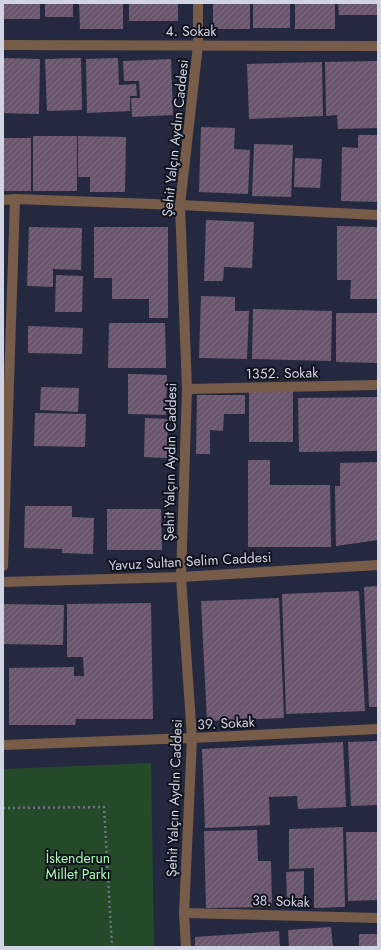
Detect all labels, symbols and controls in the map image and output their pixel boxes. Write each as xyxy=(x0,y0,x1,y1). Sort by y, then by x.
street label: 4. Sokak xyxy=(166,21,217,41)
street label: Şehit Yalçın Aydın Caddesi xyxy=(157,58,193,218)
street label: 1352. Sokak xyxy=(246,362,319,384)
street label: Şehit Yalçın Aydın Caddesi xyxy=(159,383,181,541)
street label: Yavuz Sultan Selim Caddesi xyxy=(108,547,272,575)
street label: 39. Sokak xyxy=(197,711,256,734)
street label: Şehit Yalçın Aydın Caddesi xyxy=(161,719,187,877)
park label: İskenderun Millet Parkı xyxy=(46,848,110,884)
street label: 38. Sokak xyxy=(252,890,311,912)

